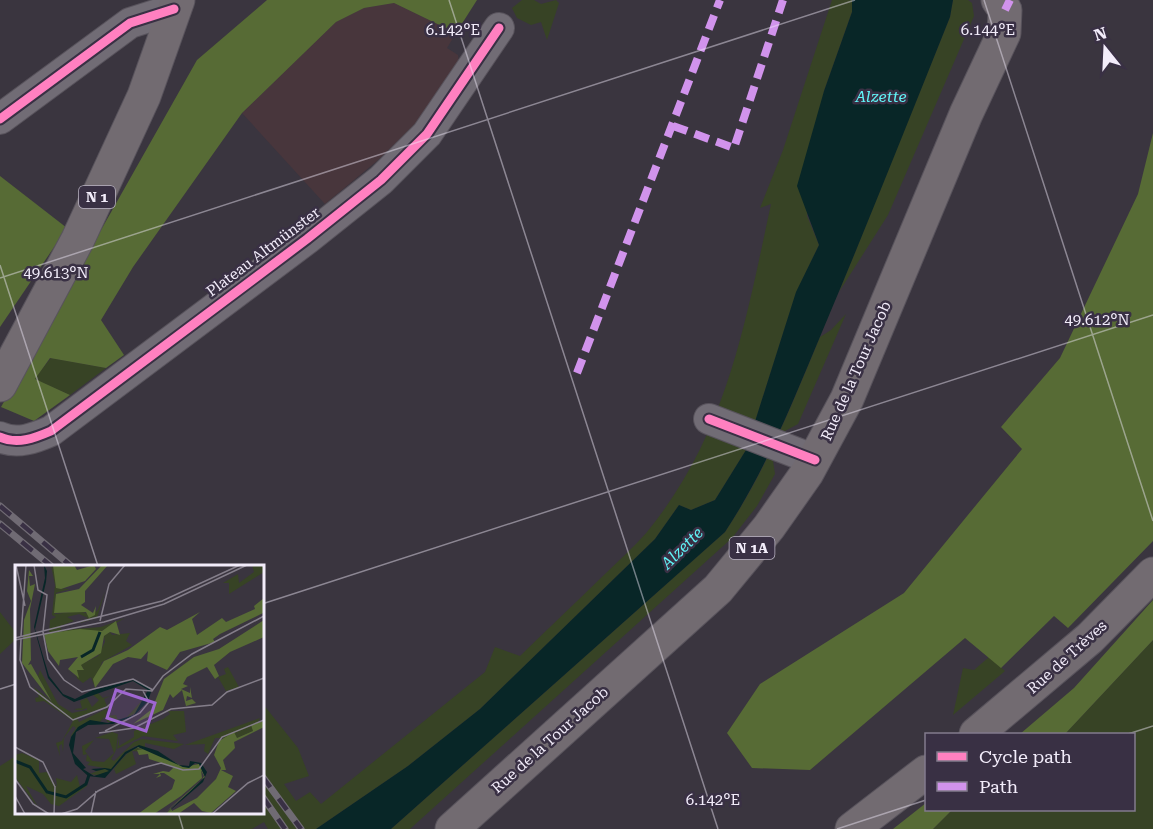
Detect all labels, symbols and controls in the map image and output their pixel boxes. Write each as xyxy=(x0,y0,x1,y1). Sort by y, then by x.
north arrow xyxy=(1075,18,1135,78)
text: 6.142°E xyxy=(426,21,480,39)
text: 6.144°E xyxy=(961,21,1015,39)
text: N xyxy=(1092,23,1109,45)
water label: Alzette xyxy=(854,87,907,106)
road number: N 1 xyxy=(79,186,115,208)
street label: Plateau Altmünster xyxy=(203,203,323,301)
text: 49.613°N xyxy=(23,264,89,282)
street label: Rue de la Tour Jacob xyxy=(817,299,895,443)
text: 49.612°N xyxy=(1064,311,1130,329)
water label: Alzette xyxy=(656,523,707,574)
road number: N 1A xyxy=(730,537,774,559)
inset map xyxy=(15,565,264,814)
street label: Rue de Trèves xyxy=(1023,617,1111,697)
street label: Rue de la Tour Jacob xyxy=(488,683,612,797)
legend xyxy=(925,733,1135,811)
text: Cycle path xyxy=(979,746,1072,767)
text: Path xyxy=(979,776,1018,797)
text: 6.142°E xyxy=(686,791,740,809)

